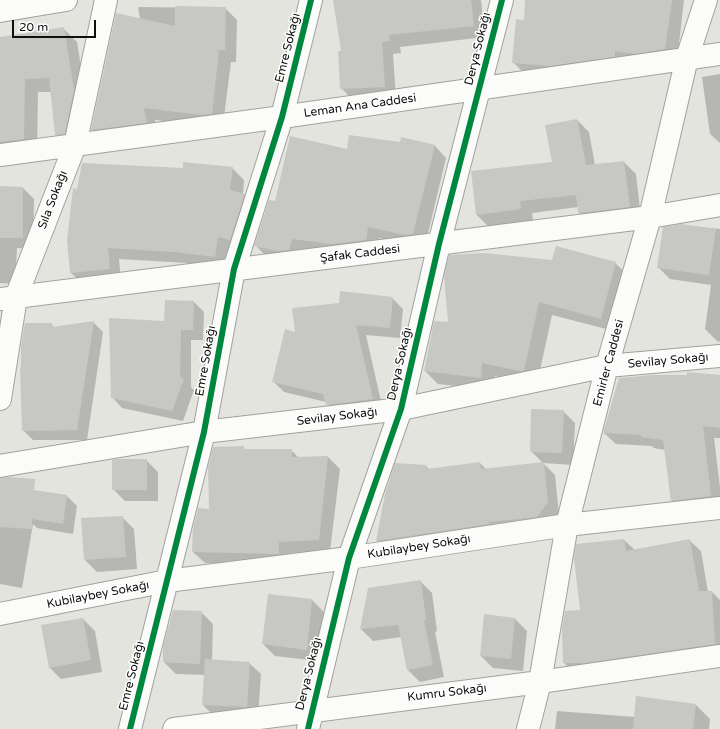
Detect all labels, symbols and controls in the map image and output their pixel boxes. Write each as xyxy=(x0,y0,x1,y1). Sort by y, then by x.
street label: Derya Sokağı xyxy=(462,11,494,87)
scale bar xyxy=(14,12,98,38)
street label: Emre Sokağı xyxy=(272,12,304,84)
text: 20 m xyxy=(19,20,48,34)
street label: Leman Ana Caddesi xyxy=(303,91,417,121)
street label: Sıla Sokağı xyxy=(35,169,71,231)
street label: Şafak Caddesi xyxy=(319,242,401,266)
street label: Emirler Caddesi xyxy=(590,318,628,408)
street label: Emre Sokağı xyxy=(193,325,219,397)
street label: Derya Sokağı xyxy=(385,326,415,402)
street label: Sevilay Sokağı xyxy=(627,350,709,372)
street label: Sevilay Sokağı xyxy=(296,405,378,429)
street label: Kubilaybey Sokağı xyxy=(366,532,472,562)
street label: Kubilaybey Sokağı xyxy=(45,578,151,612)
street label: Derya Sokağı xyxy=(293,636,325,712)
street label: Emre Sokağı xyxy=(116,640,148,712)
street label: Kumru Sokağı xyxy=(407,681,487,705)

